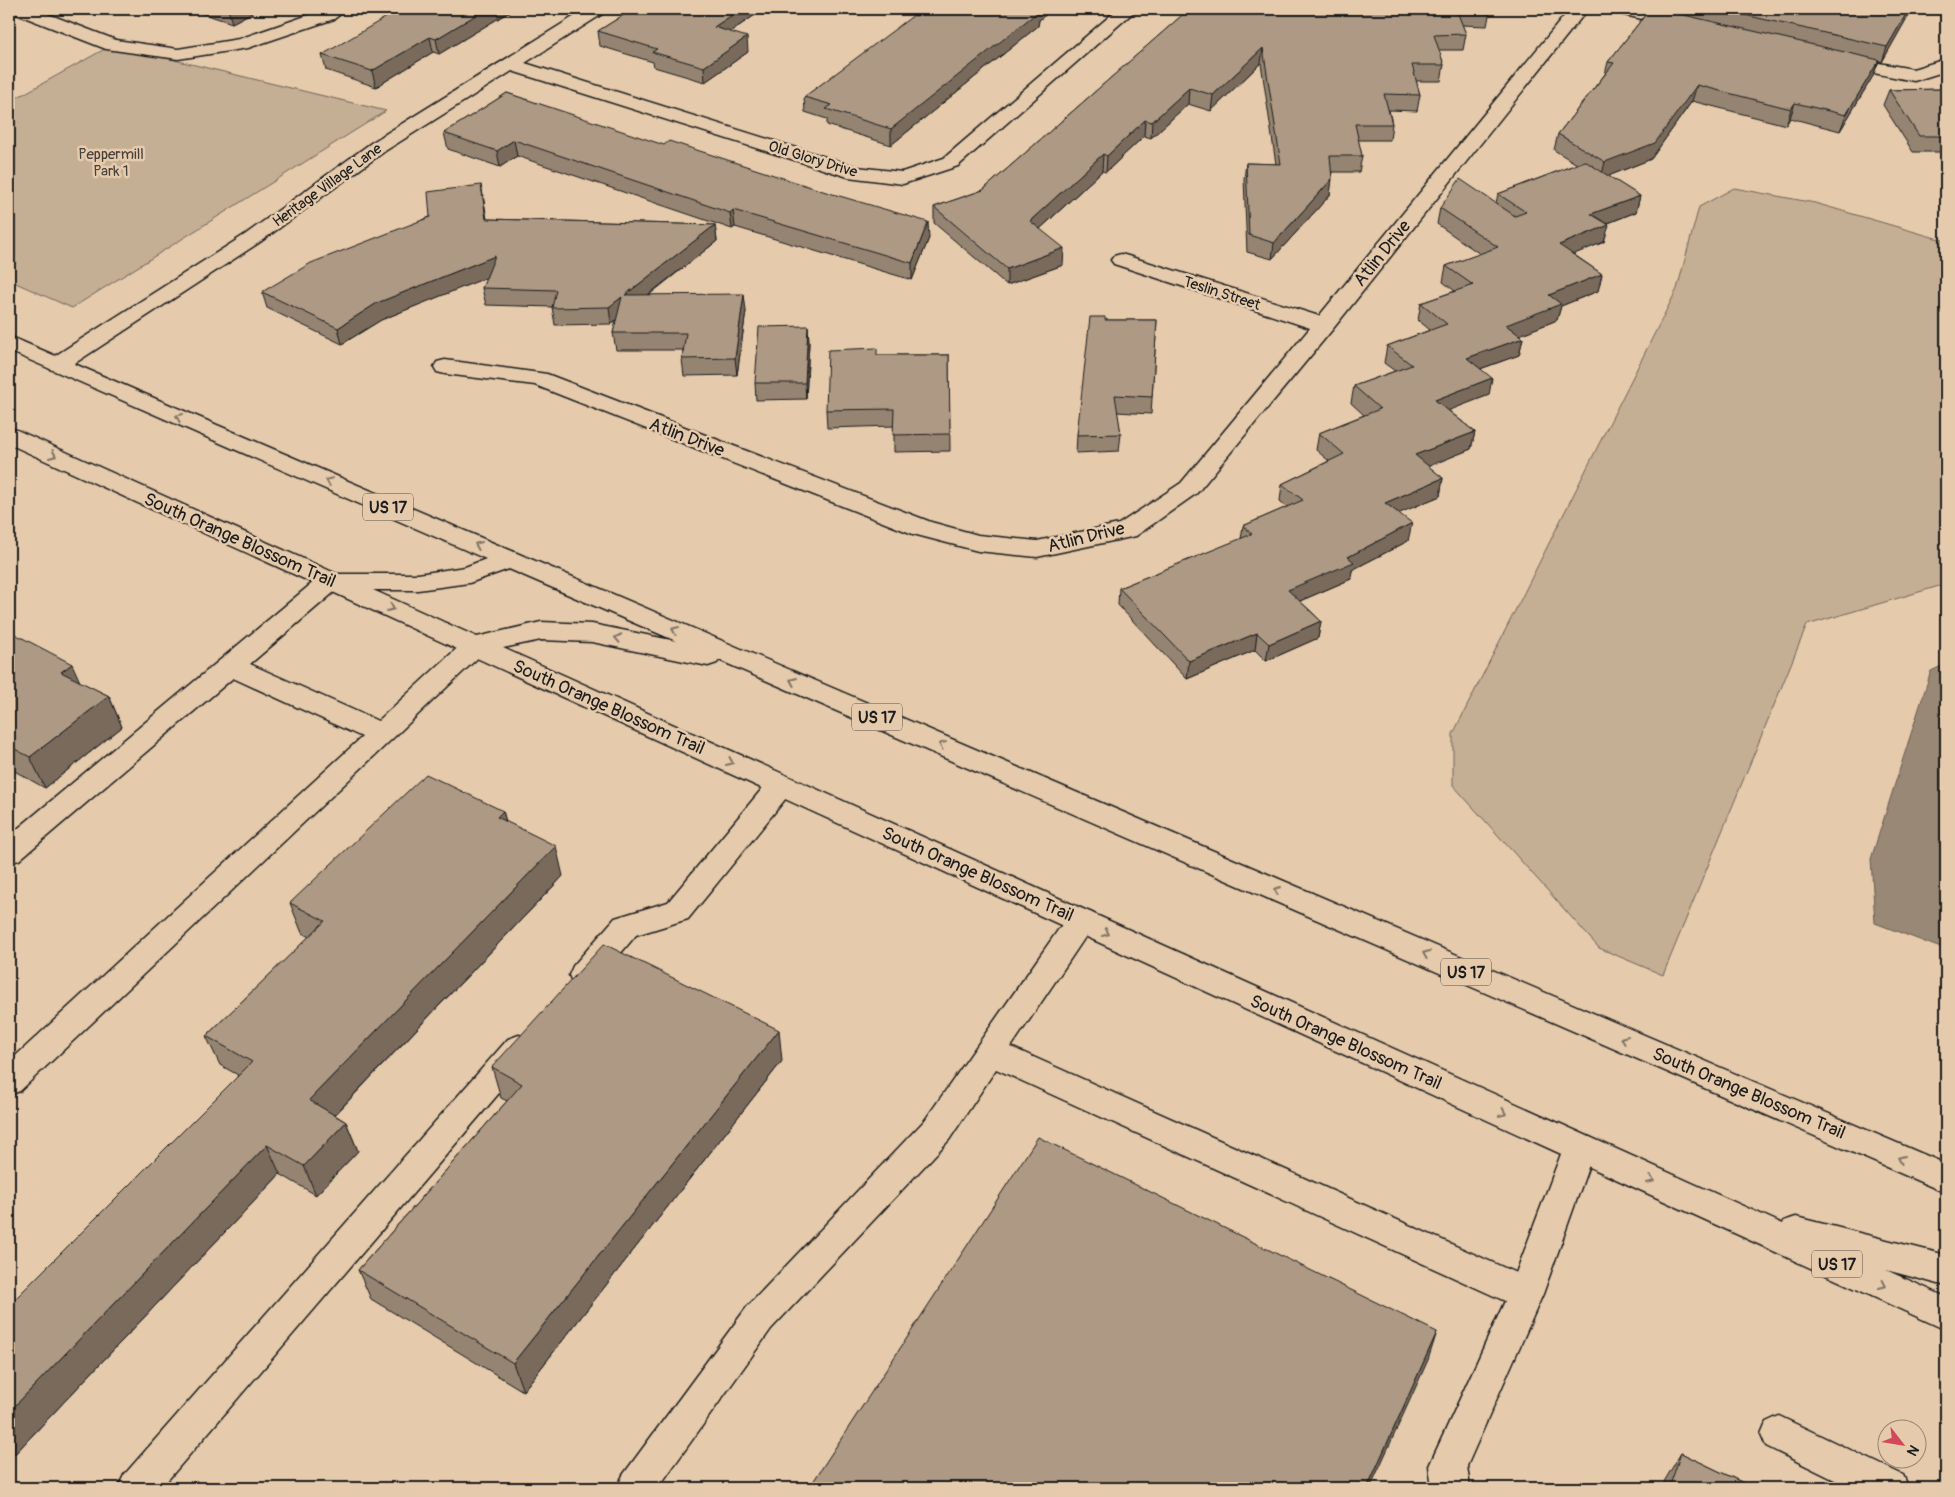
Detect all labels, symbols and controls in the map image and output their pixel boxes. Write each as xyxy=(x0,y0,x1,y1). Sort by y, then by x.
street label: Old Glory Drive xyxy=(766,137,860,182)
street label: Heritage Village Lane xyxy=(269,139,386,231)
park label: Peppermill Park 1 xyxy=(78,145,144,181)
street label: Atlin Drive xyxy=(1349,215,1416,291)
street label: Teslin Street xyxy=(1181,272,1264,315)
one-way arrow xyxy=(175,412,184,423)
street label: Atlin Drive xyxy=(646,413,728,462)
one-way arrow xyxy=(48,449,57,459)
one-way arrow xyxy=(325,476,334,487)
street label: South Orange Blossom Trail xyxy=(140,488,339,593)
road number: US 17 xyxy=(363,494,413,520)
street label: Atlin Drive xyxy=(1045,517,1127,558)
one-way arrow xyxy=(474,541,483,552)
one-way arrow xyxy=(386,602,395,612)
one-way arrow xyxy=(671,626,680,637)
one-way arrow xyxy=(614,633,622,644)
street label: South Orange Blossom Trail xyxy=(509,655,708,760)
one-way arrow xyxy=(789,676,798,687)
road number: US 17 xyxy=(852,704,902,730)
one-way arrow xyxy=(938,741,947,752)
one-way arrow xyxy=(725,756,734,766)
street label: South Orange Blossom Trail xyxy=(878,822,1077,927)
one-way arrow xyxy=(1273,885,1282,896)
one-way arrow xyxy=(1101,926,1110,937)
one-way arrow xyxy=(1422,950,1431,961)
road number: US 17 xyxy=(1441,959,1491,986)
street label: South Orange Blossom Trail xyxy=(1246,990,1445,1095)
one-way arrow xyxy=(1620,1035,1629,1046)
street label: South Orange Blossom Trail xyxy=(1649,1042,1849,1145)
one-way arrow xyxy=(1498,1107,1507,1118)
one-way arrow xyxy=(1898,1155,1906,1165)
one-way arrow xyxy=(1646,1174,1655,1185)
road number: US 17 xyxy=(1812,1250,1862,1278)
one-way arrow xyxy=(1878,1278,1887,1289)
north arrow xyxy=(1878,1420,1928,1470)
text: N xyxy=(1903,1442,1922,1459)

